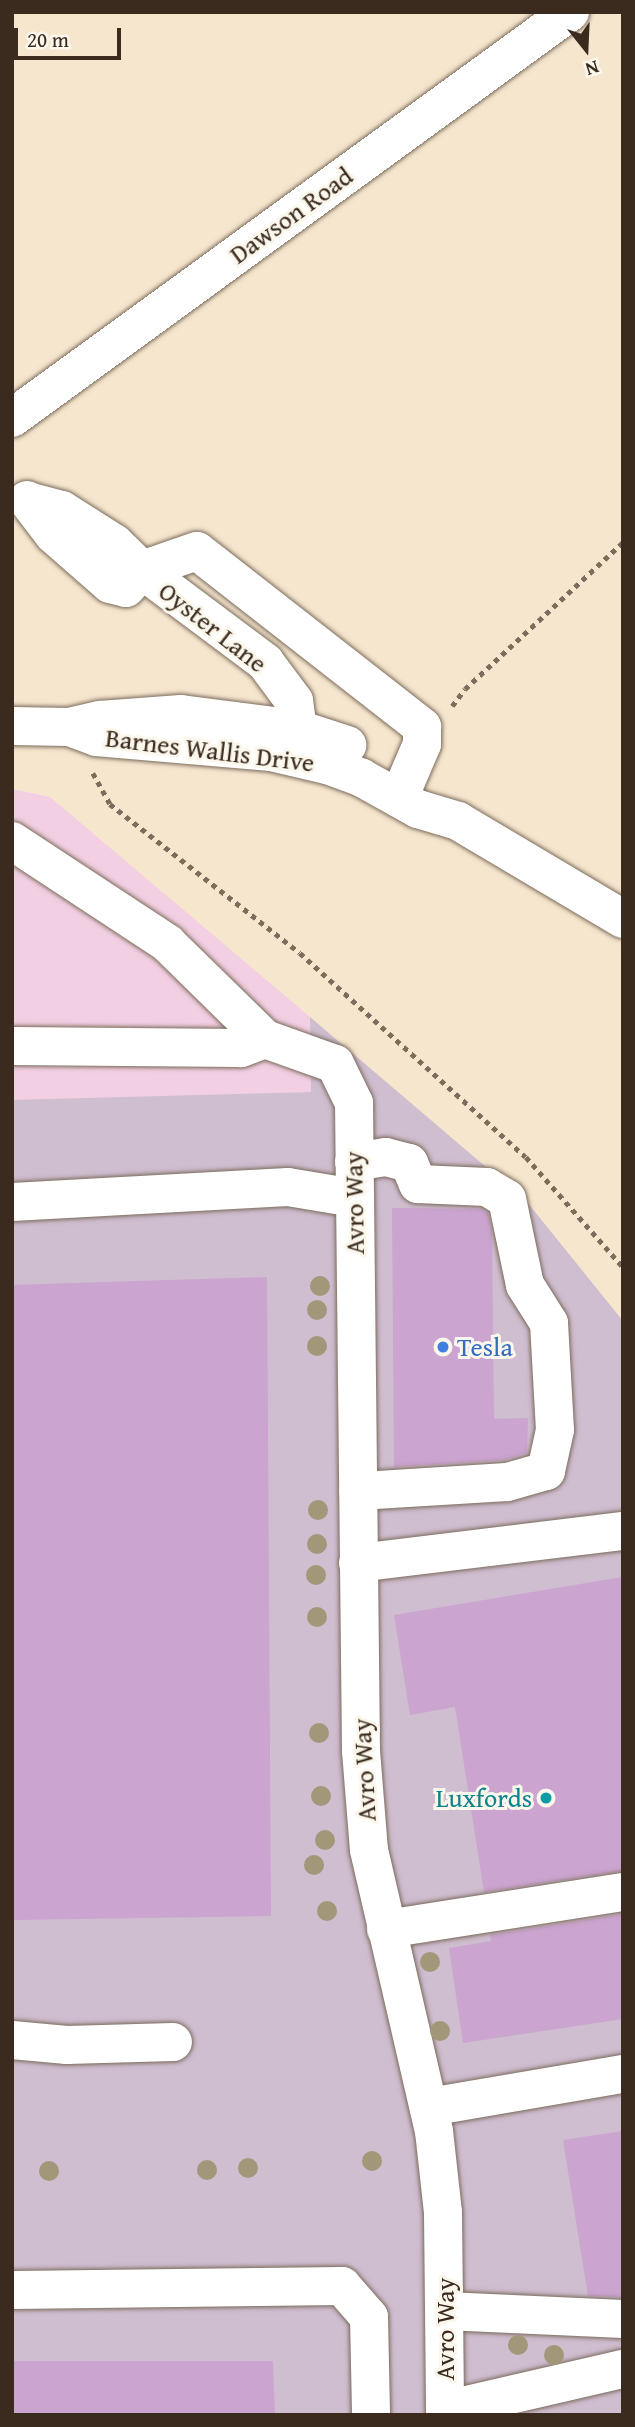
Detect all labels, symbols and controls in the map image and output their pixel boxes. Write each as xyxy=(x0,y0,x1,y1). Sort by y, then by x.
scale bar xyxy=(18,14,124,58)
north arrow xyxy=(551,14,621,84)
text: 20 m xyxy=(27,24,69,55)
text: N xyxy=(582,54,603,84)
street label: Dawson Road xyxy=(223,160,359,270)
street label: Oyster Lane xyxy=(153,575,273,679)
street label: Barnes Wallis Drive xyxy=(104,722,316,778)
street label: Avro Way xyxy=(338,1151,370,1255)
place label: Tesla xyxy=(457,1331,513,1363)
marker: Tesla xyxy=(435,1339,451,1355)
street label: Avro Way xyxy=(346,1718,382,1822)
place label: Luxfords xyxy=(436,1782,532,1814)
marker: Luxfords xyxy=(538,1790,554,1806)
street label: Avro Way xyxy=(429,2277,461,2381)

